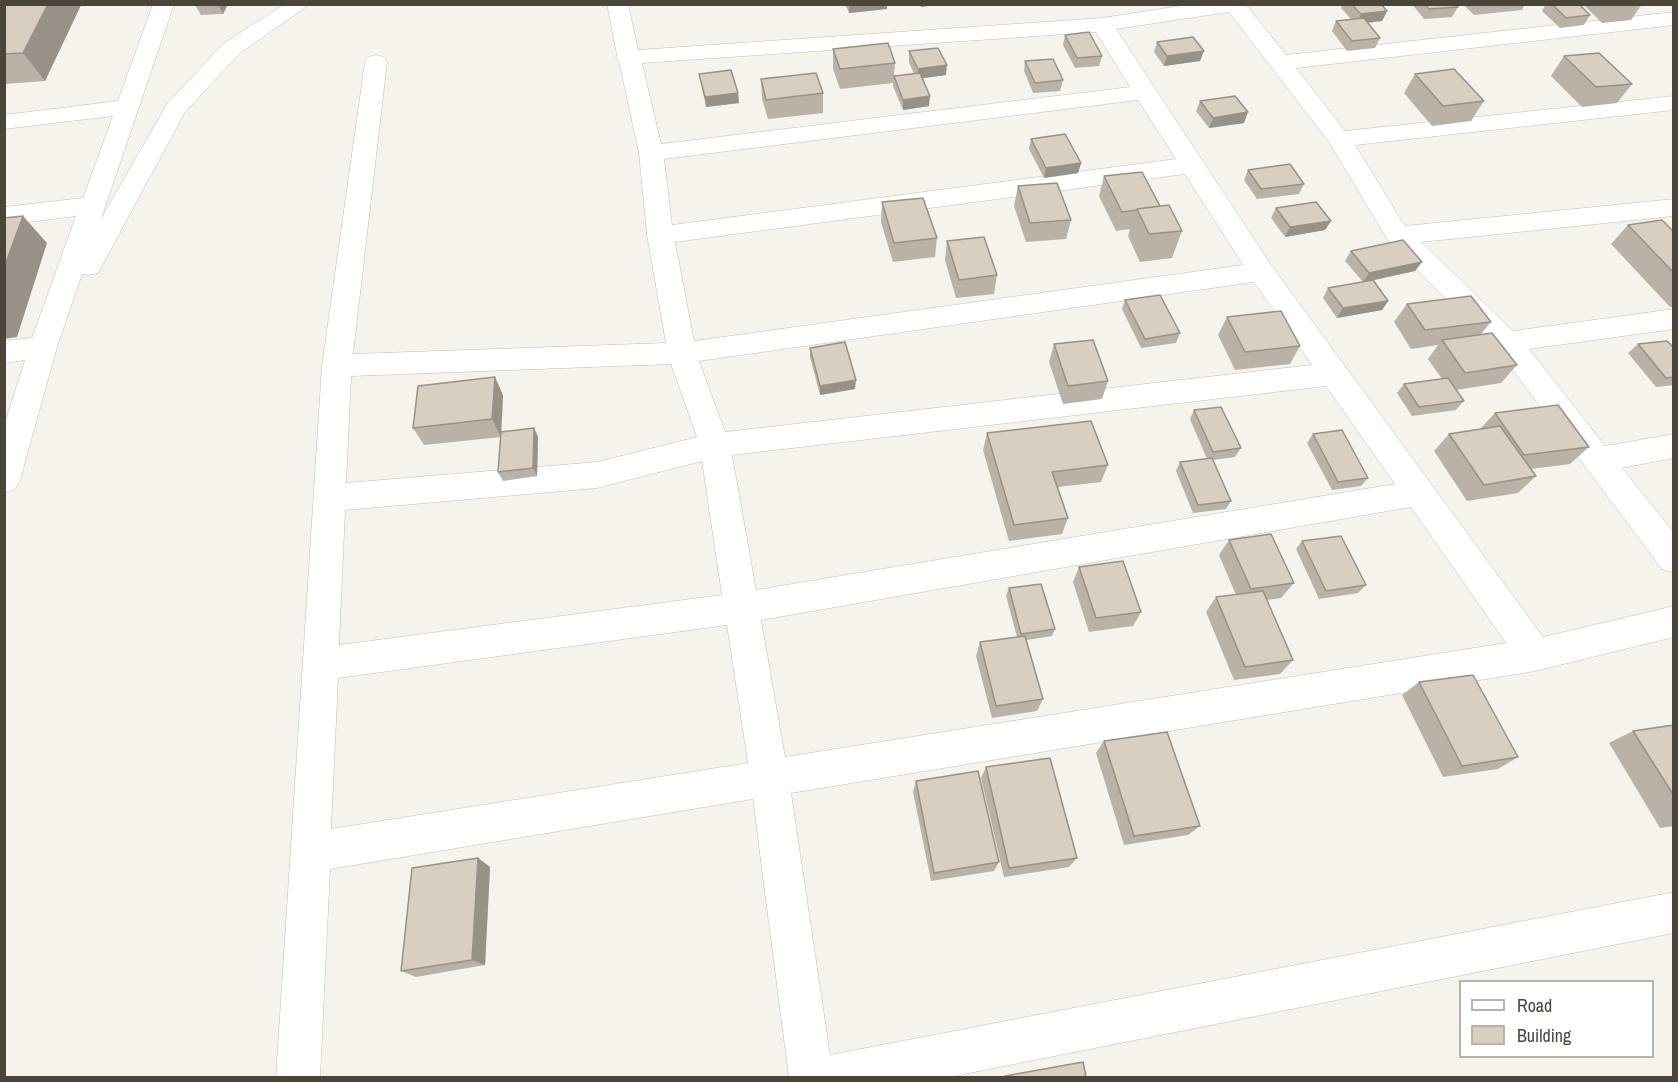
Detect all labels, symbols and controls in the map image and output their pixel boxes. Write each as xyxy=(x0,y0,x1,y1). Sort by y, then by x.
legend xyxy=(1459,980,1654,1058)
text: Road xyxy=(1517,993,1552,1018)
text: Building xyxy=(1517,1023,1571,1048)

